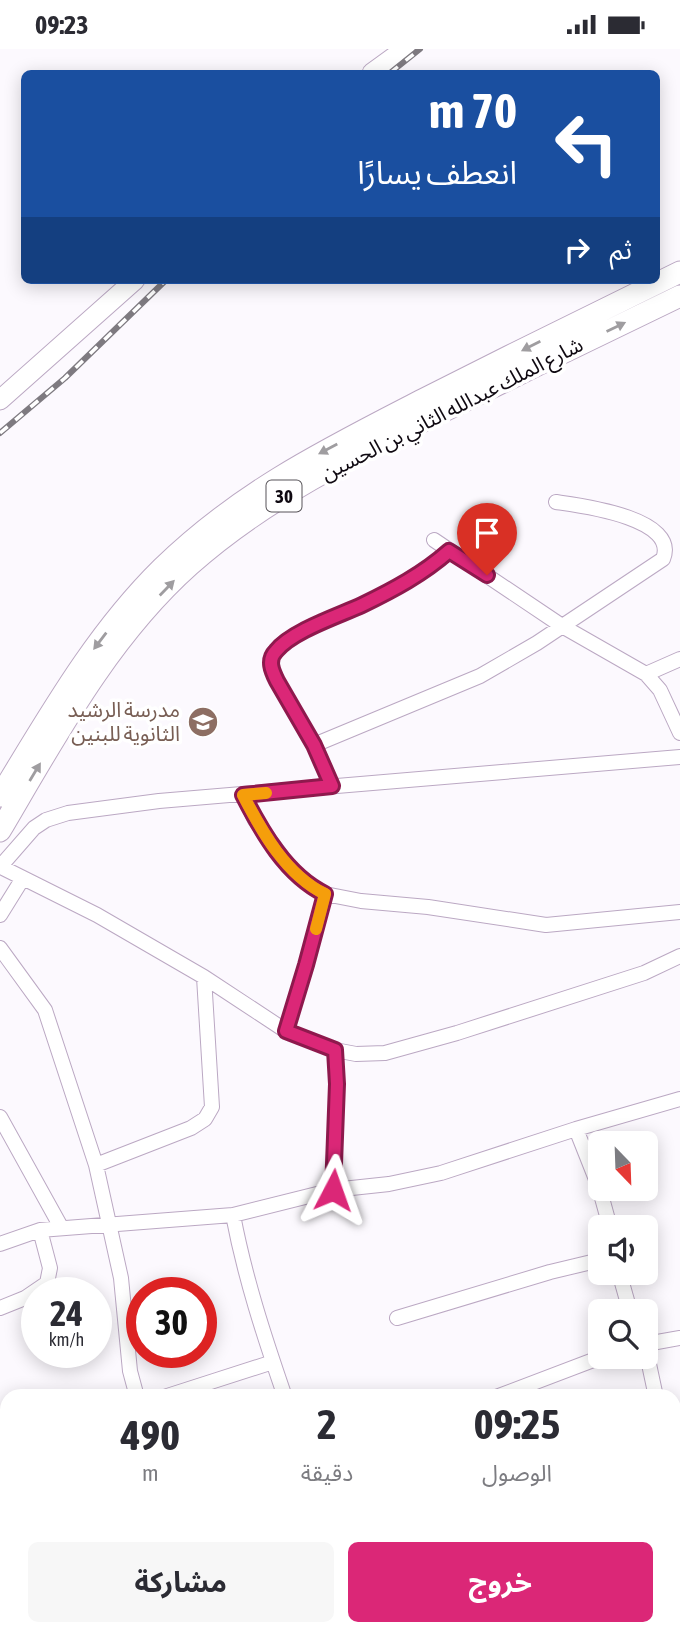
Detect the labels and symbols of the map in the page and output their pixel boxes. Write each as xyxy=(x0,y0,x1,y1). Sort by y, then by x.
one-way arrow xyxy=(606,321,626,333)
street label: شارع الملك عبدالله الثاني بن الحسين xyxy=(317,331,589,489)
one-way arrow xyxy=(521,340,541,351)
one-way arrow xyxy=(318,443,338,454)
road number: 30 xyxy=(266,481,302,511)
pin xyxy=(457,503,517,575)
one-way arrow xyxy=(159,580,175,597)
one-way arrow xyxy=(92,631,107,649)
place label: مدرسة الرشيد الثانوية للبنين xyxy=(68,697,180,746)
school or university icon: مدرسة الرشيد الثانوية للبنين xyxy=(186,705,220,739)
one-way arrow xyxy=(29,762,41,781)
north arrow xyxy=(588,1131,658,1201)
position arrow xyxy=(296,1153,370,1227)
speed limit sign: 30 xyxy=(126,1277,217,1368)

